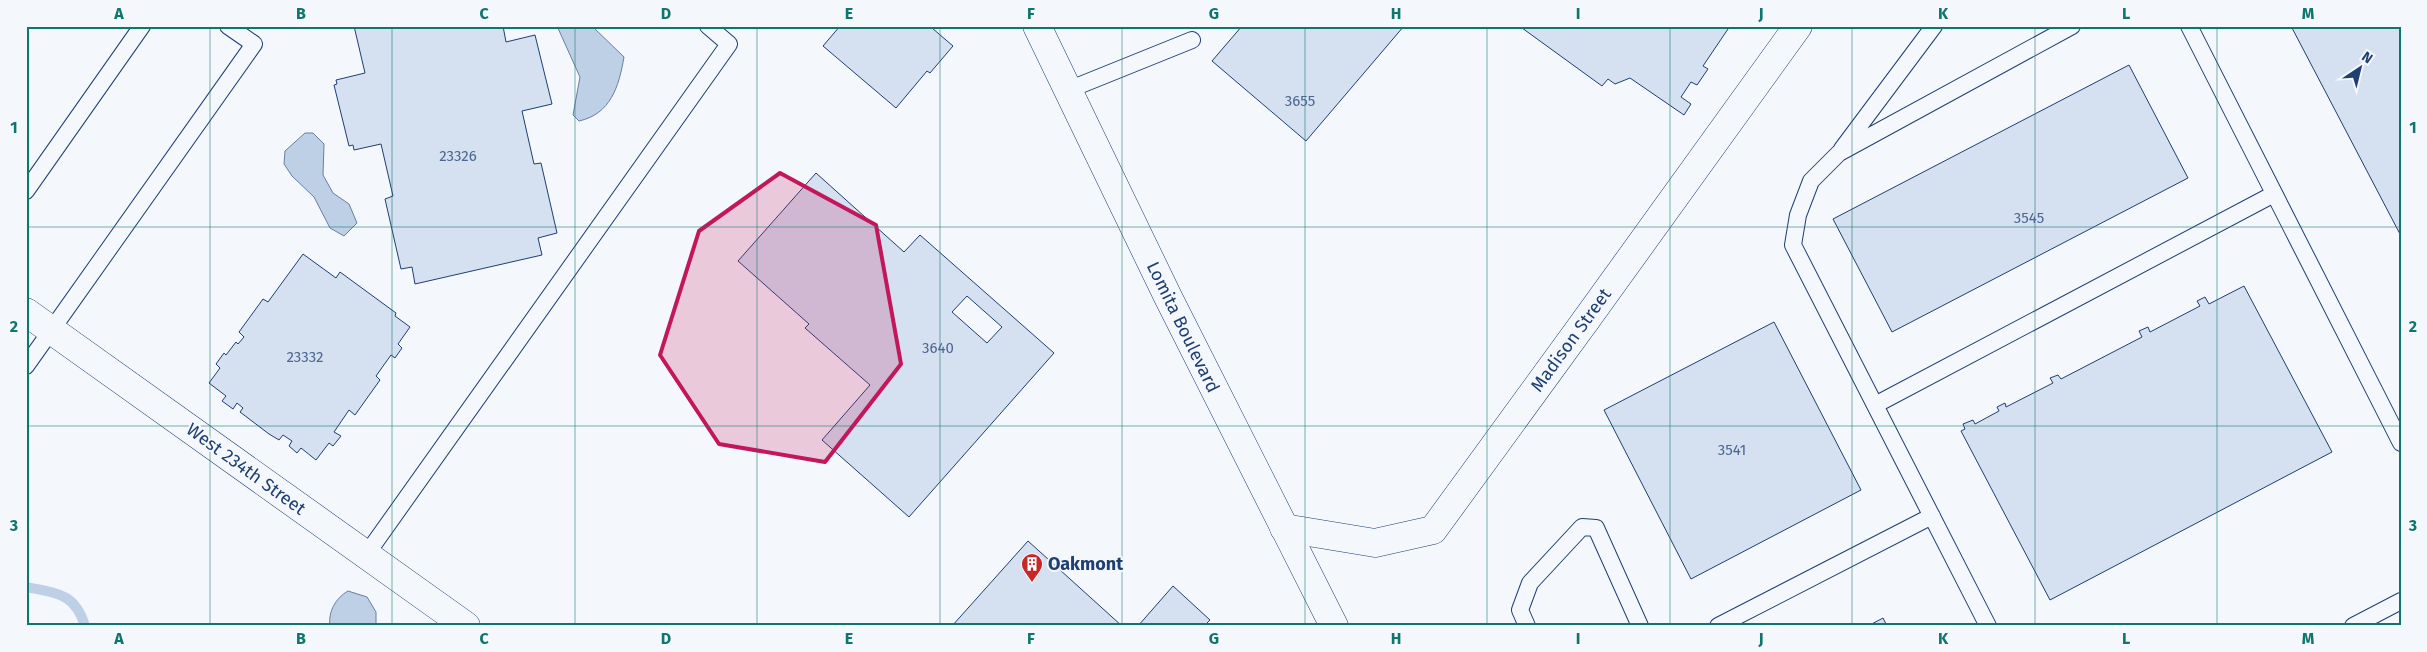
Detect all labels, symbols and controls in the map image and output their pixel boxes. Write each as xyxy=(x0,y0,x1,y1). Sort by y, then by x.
text: A xyxy=(113,4,124,23)
text: B xyxy=(296,4,306,23)
text: C xyxy=(479,4,489,23)
text: D xyxy=(661,4,671,23)
text: E xyxy=(845,4,853,23)
text: F xyxy=(1027,4,1035,23)
text: G xyxy=(1209,4,1219,23)
text: H xyxy=(1391,4,1401,23)
text: I xyxy=(1576,4,1580,23)
text: J xyxy=(1757,4,1764,23)
text: K xyxy=(1938,4,1949,23)
text: L xyxy=(2122,4,2130,23)
text: M xyxy=(2302,4,2315,23)
north arrow xyxy=(2334,42,2384,92)
text: N xyxy=(2358,48,2376,67)
house number: 3655 xyxy=(1285,92,1315,110)
text: 1 xyxy=(10,118,18,137)
text: 1 xyxy=(2409,118,2417,137)
house number: 23326 xyxy=(439,147,477,165)
house number: 3545 xyxy=(2014,209,2044,227)
street label: Lomita Boulevard xyxy=(1142,258,1224,396)
street label: Madison Street xyxy=(1526,283,1616,396)
text: 2 xyxy=(10,317,18,336)
text: 2 xyxy=(2409,317,2417,336)
house number: 3640 xyxy=(922,339,954,357)
house number: 23332 xyxy=(286,348,324,366)
street label: West 234th Street xyxy=(182,418,310,520)
house number: 3541 xyxy=(1718,441,1746,459)
text: 3 xyxy=(9,516,18,535)
text: 3 xyxy=(2408,516,2417,535)
building icon: Oakmont xyxy=(1020,552,1044,583)
place label: Oakmont xyxy=(1048,553,1124,575)
text: A xyxy=(113,629,124,648)
text: B xyxy=(296,629,306,648)
text: C xyxy=(479,629,489,648)
text: D xyxy=(661,629,671,648)
text: E xyxy=(845,629,853,648)
text: F xyxy=(1027,629,1035,648)
text: G xyxy=(1209,629,1219,648)
text: H xyxy=(1391,629,1401,648)
text: I xyxy=(1576,629,1580,648)
text: J xyxy=(1757,629,1764,648)
text: K xyxy=(1938,629,1949,648)
text: L xyxy=(2122,629,2130,648)
text: M xyxy=(2302,629,2315,648)

